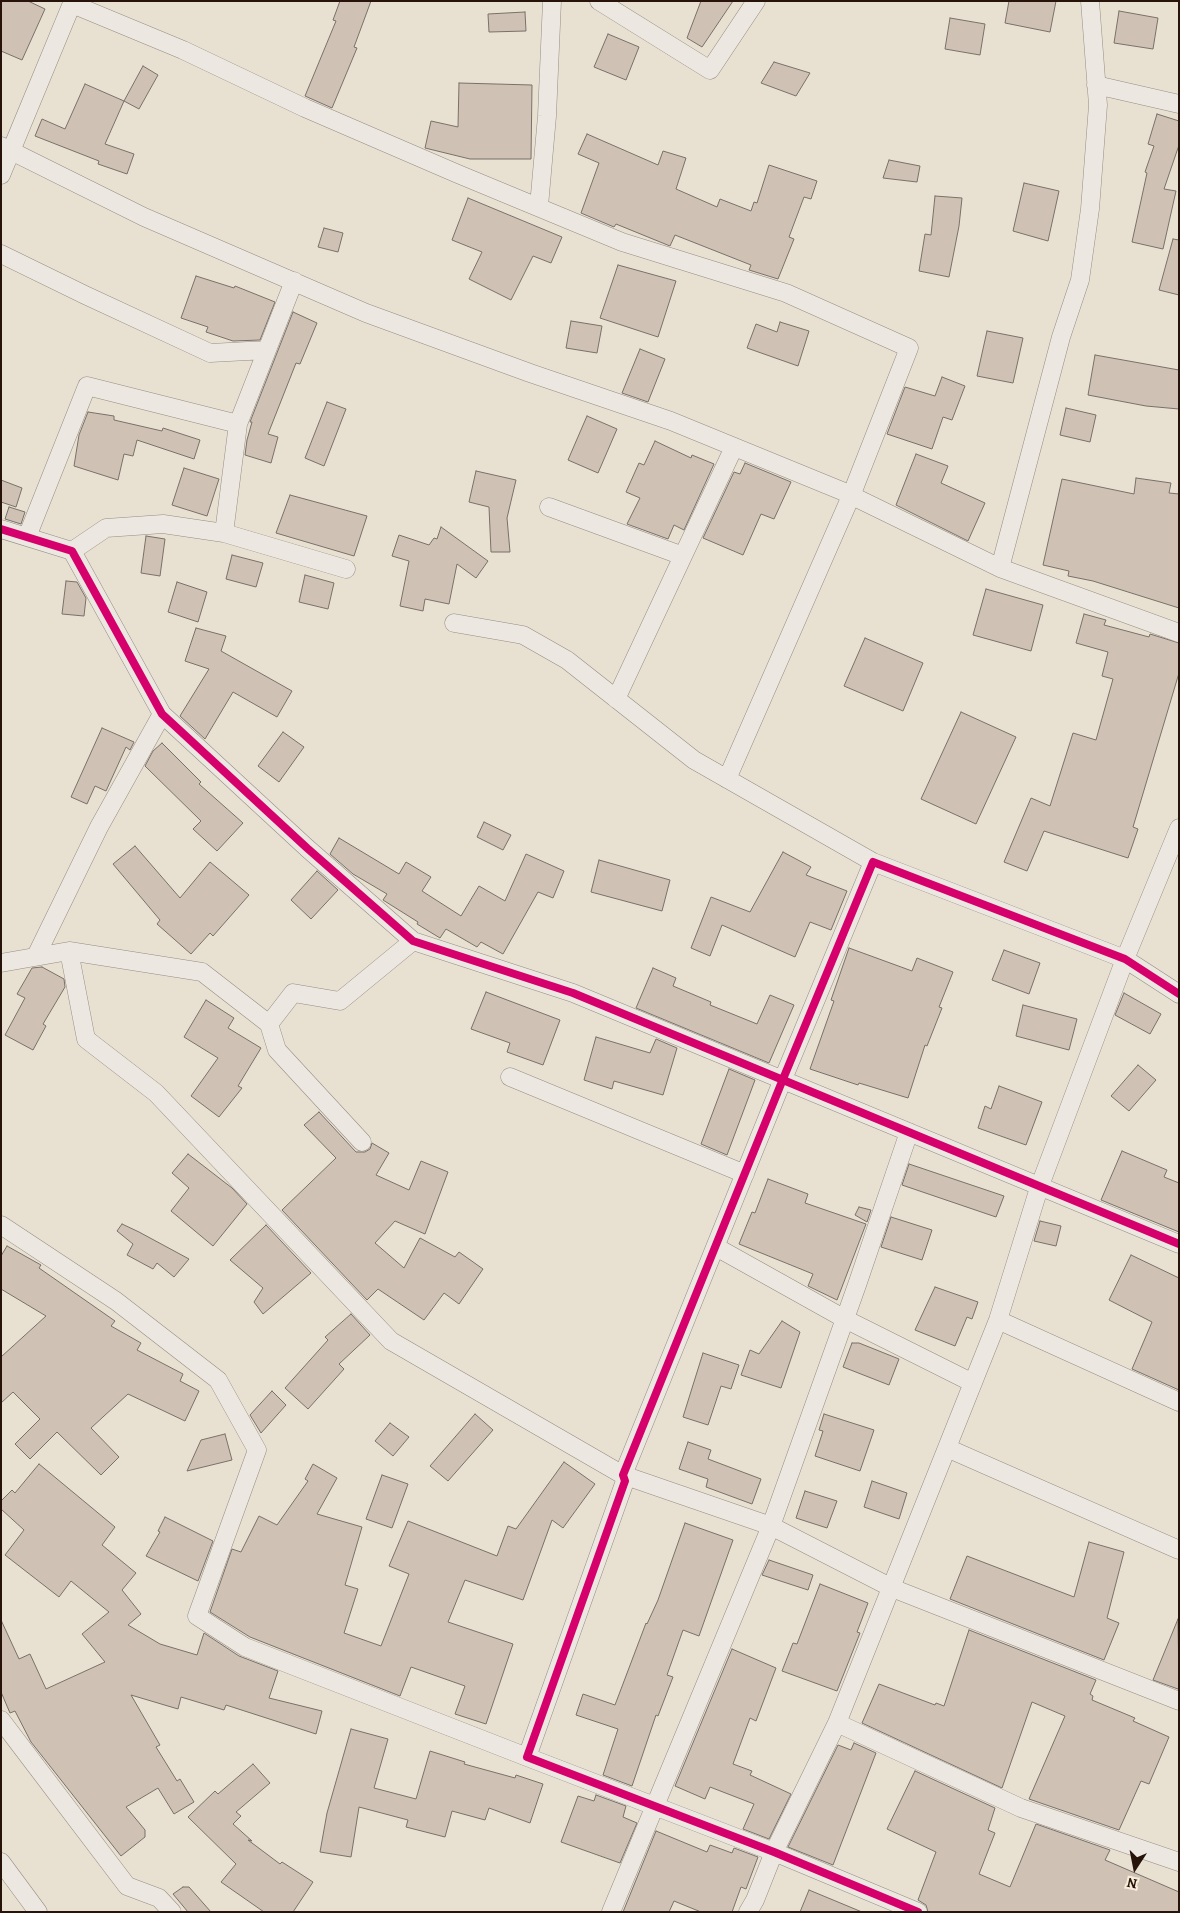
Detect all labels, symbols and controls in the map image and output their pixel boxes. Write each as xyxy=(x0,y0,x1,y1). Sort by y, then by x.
north arrow xyxy=(1110,1843,1160,1893)
text: N xyxy=(1125,1873,1139,1894)

